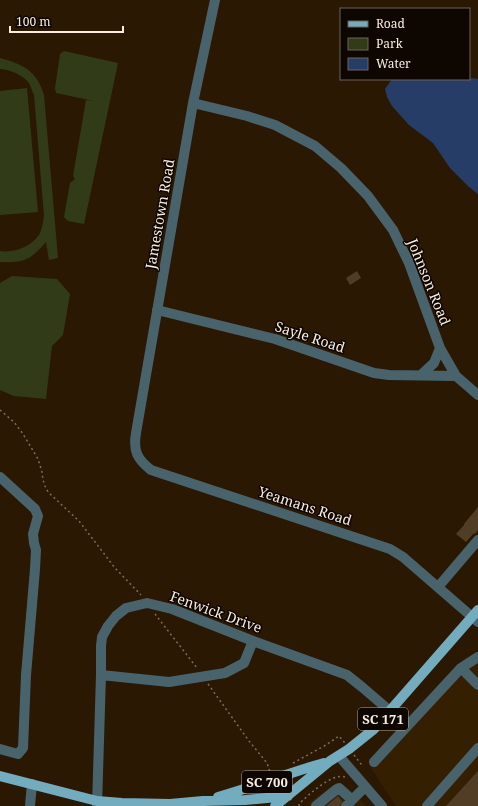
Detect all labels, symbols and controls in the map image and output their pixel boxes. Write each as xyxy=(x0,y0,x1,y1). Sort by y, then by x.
scale bar xyxy=(10,8,123,34)
legend xyxy=(340,8,470,80)
text: 100 m xyxy=(16,13,51,30)
text: Road xyxy=(376,15,406,32)
text: Park xyxy=(376,35,404,52)
text: Water xyxy=(376,55,411,72)
street label: Jamestown Road xyxy=(140,157,179,271)
street label: Johnson Road xyxy=(403,235,456,328)
street label: Sayle Road xyxy=(273,316,348,357)
street label: Yeamans Road xyxy=(255,481,355,530)
street label: Fenwick Drive xyxy=(168,586,265,637)
road number: SC 171 xyxy=(358,708,408,730)
road number: SC 700 xyxy=(242,771,292,793)

